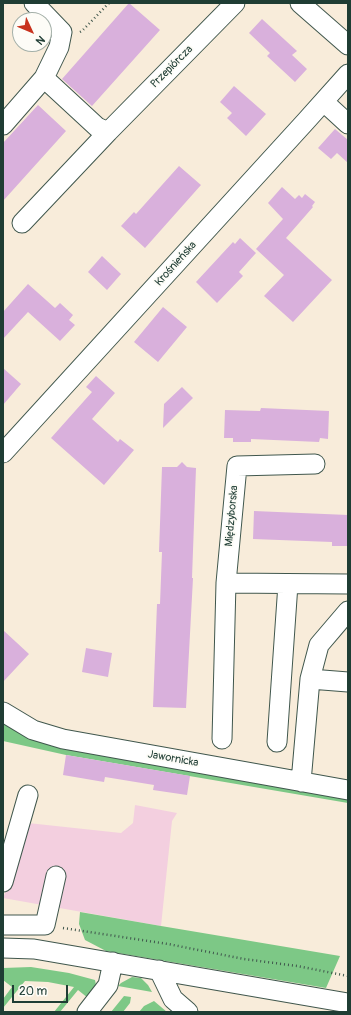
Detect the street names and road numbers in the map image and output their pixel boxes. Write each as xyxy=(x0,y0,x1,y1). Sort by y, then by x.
street label: Przepiórcza xyxy=(148,43,196,91)
street label: Krośnieńska xyxy=(152,239,200,289)
street label: Międzyborska xyxy=(223,485,241,547)
street label: Jawornicka xyxy=(147,748,199,770)

